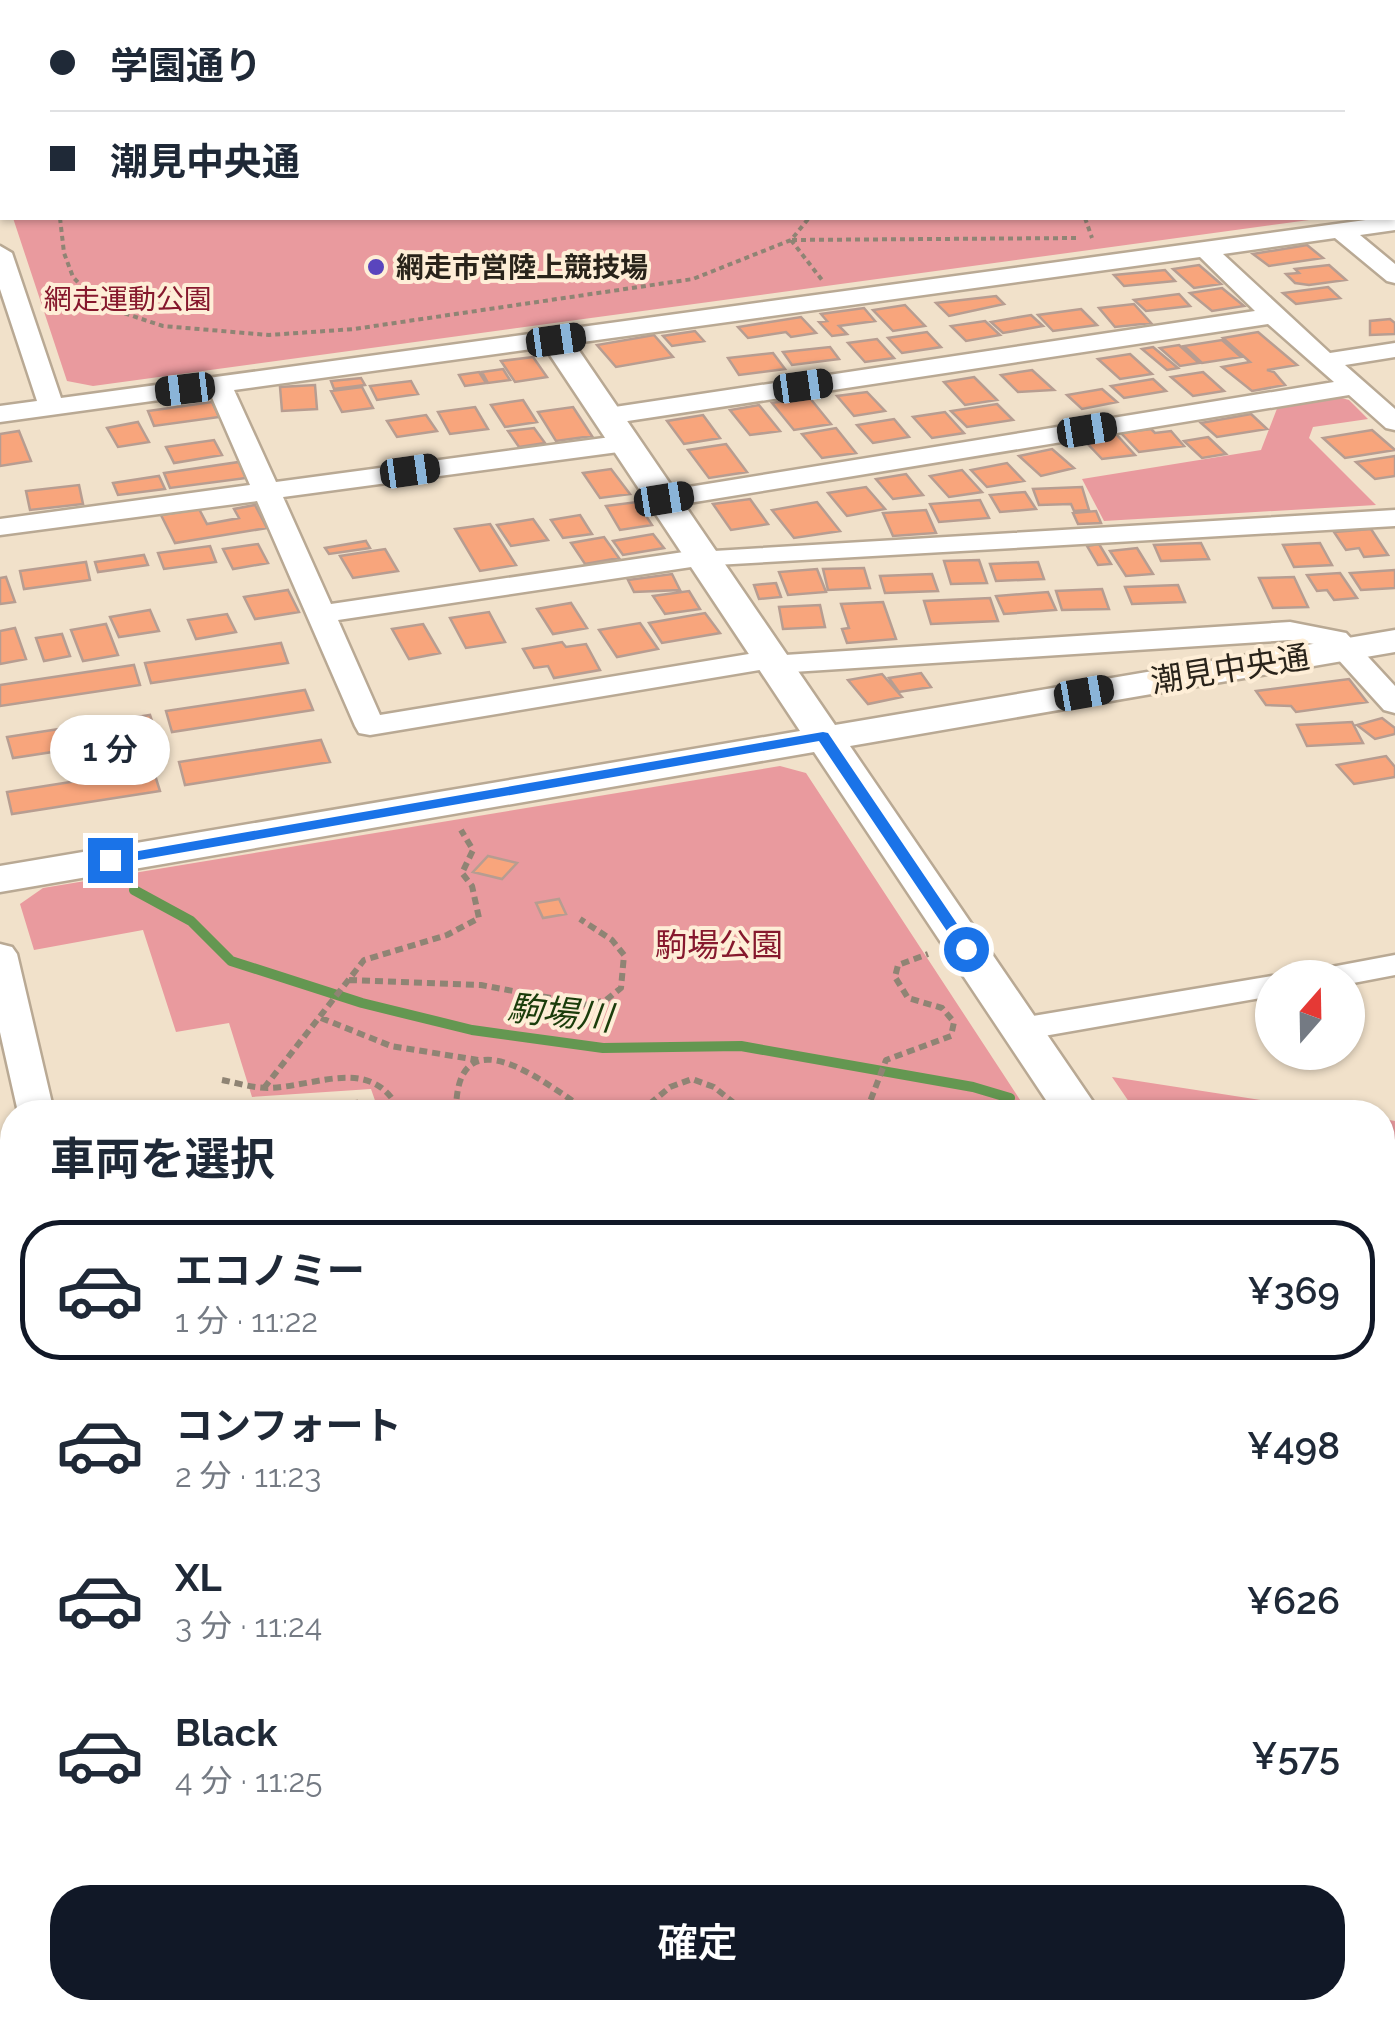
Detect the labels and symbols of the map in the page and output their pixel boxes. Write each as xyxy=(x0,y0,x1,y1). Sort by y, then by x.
place label: 網走市営陸上競技場 xyxy=(396,251,648,284)
marker: 網走市営陸上競技場 xyxy=(365,256,387,278)
park label: 網走運動公園 xyxy=(44,283,212,316)
car xyxy=(524,321,588,359)
car xyxy=(771,367,835,405)
car xyxy=(153,370,217,408)
car xyxy=(1055,410,1119,450)
car xyxy=(378,452,442,490)
car xyxy=(632,479,696,519)
street label: 潮見中央通 xyxy=(1148,638,1312,699)
car xyxy=(1052,673,1116,713)
callout: 1 分 xyxy=(50,715,170,785)
route end xyxy=(88,838,133,883)
park label: 駒場公園 xyxy=(655,926,783,963)
route start xyxy=(944,927,989,972)
north arrow xyxy=(1255,960,1365,1070)
water label: 駒場川 xyxy=(506,987,618,1039)

